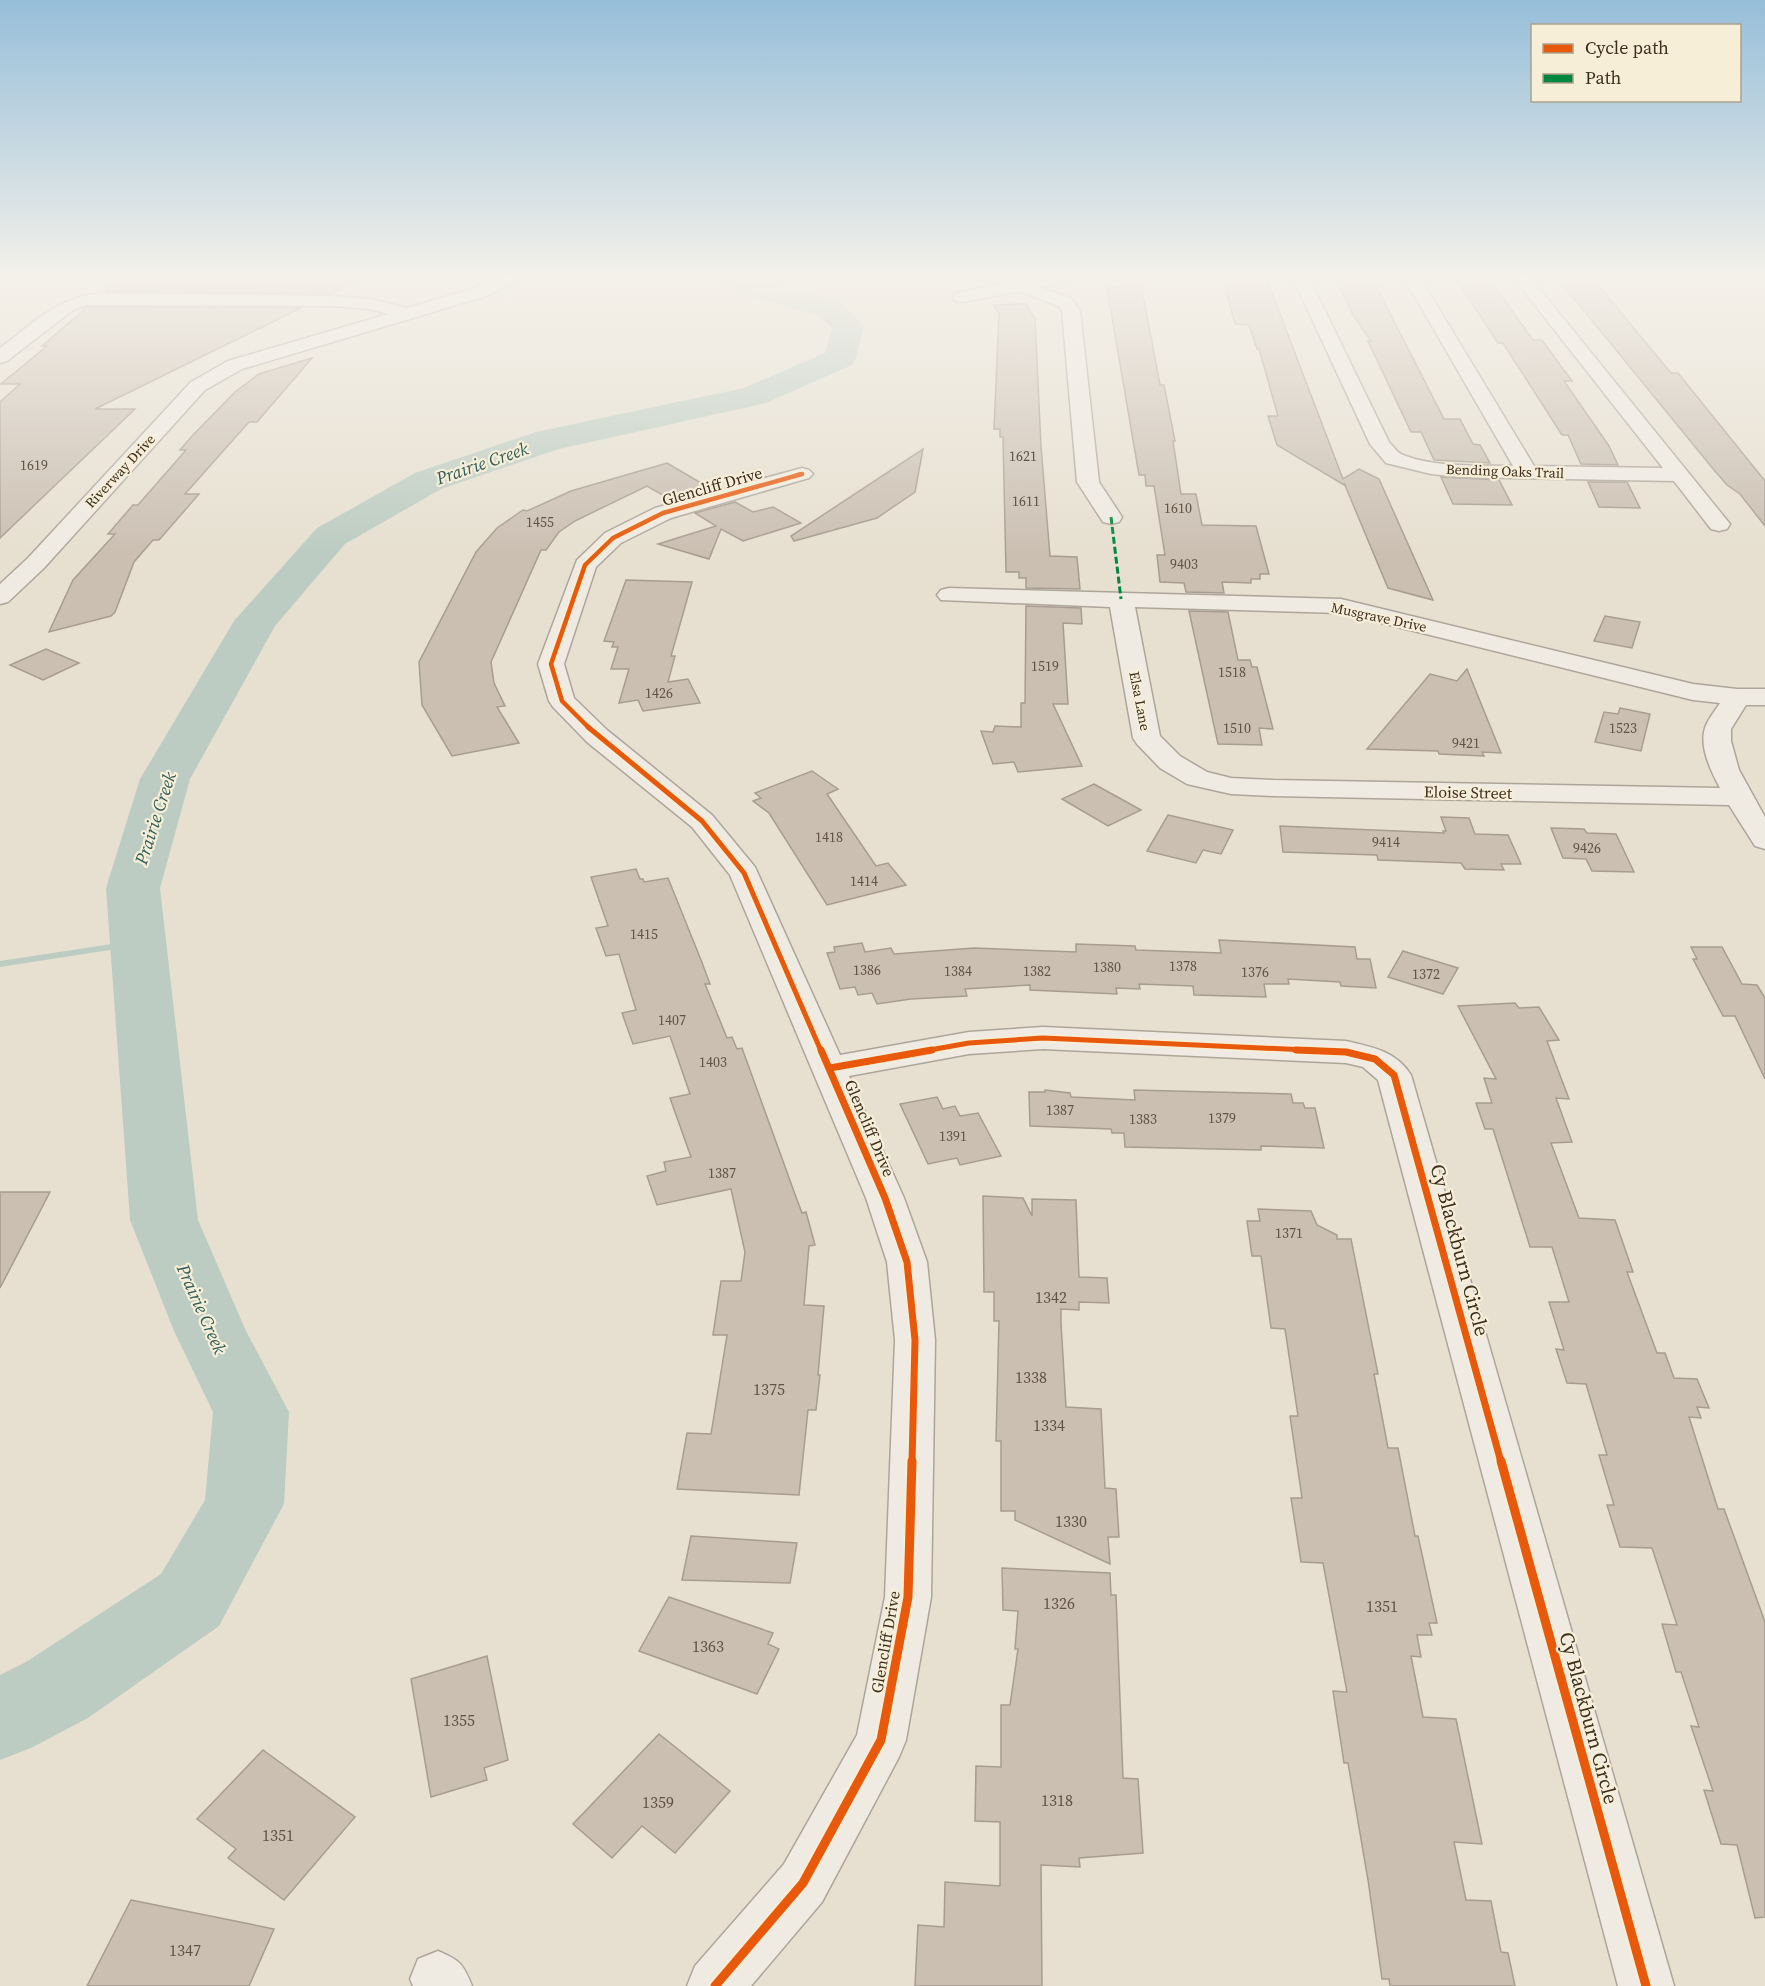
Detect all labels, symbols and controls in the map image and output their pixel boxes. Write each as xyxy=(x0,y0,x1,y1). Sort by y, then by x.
legend xyxy=(1531,24,1741,102)
text: Cycle path xyxy=(1585,35,1669,60)
text: Path xyxy=(1585,65,1622,90)
street label: Riverway Drive xyxy=(80,430,160,512)
water label: Prairie Creek xyxy=(432,435,532,491)
house number: 1621 xyxy=(1009,446,1037,466)
house number: 1619 xyxy=(20,455,48,475)
street label: Bending Oaks Trail xyxy=(1445,459,1565,483)
street label: Glencliff Drive xyxy=(659,461,765,511)
house number: 1611 xyxy=(1012,491,1040,511)
house number: 1610 xyxy=(1164,498,1192,518)
house number: 1455 xyxy=(526,512,554,532)
house number: 9403 xyxy=(1170,554,1198,574)
street label: Musgrave Drive xyxy=(1329,597,1429,637)
house number: 1519 xyxy=(1031,656,1059,676)
house number: 1518 xyxy=(1218,662,1246,682)
street label: Elsa Lane xyxy=(1124,670,1156,732)
house number: 1426 xyxy=(645,683,673,703)
house number: 1510 xyxy=(1223,718,1251,738)
house number: 1523 xyxy=(1609,718,1637,738)
house number: 9421 xyxy=(1452,733,1480,753)
water label: Prairie Creek xyxy=(128,768,182,868)
street label: Eloise Street xyxy=(1424,780,1513,804)
house number: 1418 xyxy=(815,827,843,847)
house number: 9414 xyxy=(1372,832,1400,852)
house number: 9426 xyxy=(1573,838,1601,858)
house number: 1414 xyxy=(850,871,878,891)
house number: 1415 xyxy=(630,924,658,944)
house number: 1378 xyxy=(1169,956,1197,976)
house number: 1380 xyxy=(1093,957,1121,977)
house number: 1386 xyxy=(853,960,881,980)
house number: 1384 xyxy=(944,961,972,981)
house number: 1382 xyxy=(1023,961,1051,981)
house number: 1376 xyxy=(1241,962,1269,982)
house number: 1372 xyxy=(1412,964,1440,984)
house number: 1407 xyxy=(658,1010,686,1030)
house number: 1403 xyxy=(699,1052,727,1072)
street label: Glencliff Drive xyxy=(840,1076,900,1180)
house number: 1387 xyxy=(1046,1100,1074,1120)
house number: 1379 xyxy=(1208,1108,1236,1128)
house number: 1383 xyxy=(1129,1109,1157,1129)
house number: 1391 xyxy=(939,1126,967,1146)
street label: Cy Blackburn Circle xyxy=(1424,1161,1496,1339)
house number: 1387 xyxy=(708,1163,736,1183)
house number: 1371 xyxy=(1275,1223,1303,1243)
water label: Prairie Creek xyxy=(171,1259,233,1358)
house number: 1342 xyxy=(1035,1286,1067,1308)
house number: 1338 xyxy=(1015,1366,1047,1388)
house number: 1375 xyxy=(753,1378,785,1400)
house number: 1334 xyxy=(1033,1414,1065,1436)
house number: 1330 xyxy=(1055,1510,1087,1532)
street label: Glencliff Drive xyxy=(865,1589,905,1695)
house number: 1326 xyxy=(1043,1592,1075,1614)
house number: 1351 xyxy=(1366,1595,1398,1617)
street label: Cy Blackburn Circle xyxy=(1553,1629,1625,1807)
house number: 1363 xyxy=(692,1635,724,1657)
house number: 1355 xyxy=(443,1709,475,1731)
house number: 1318 xyxy=(1041,1789,1073,1811)
house number: 1359 xyxy=(642,1791,674,1813)
house number: 1351 xyxy=(262,1824,294,1846)
house number: 1347 xyxy=(169,1939,201,1961)

